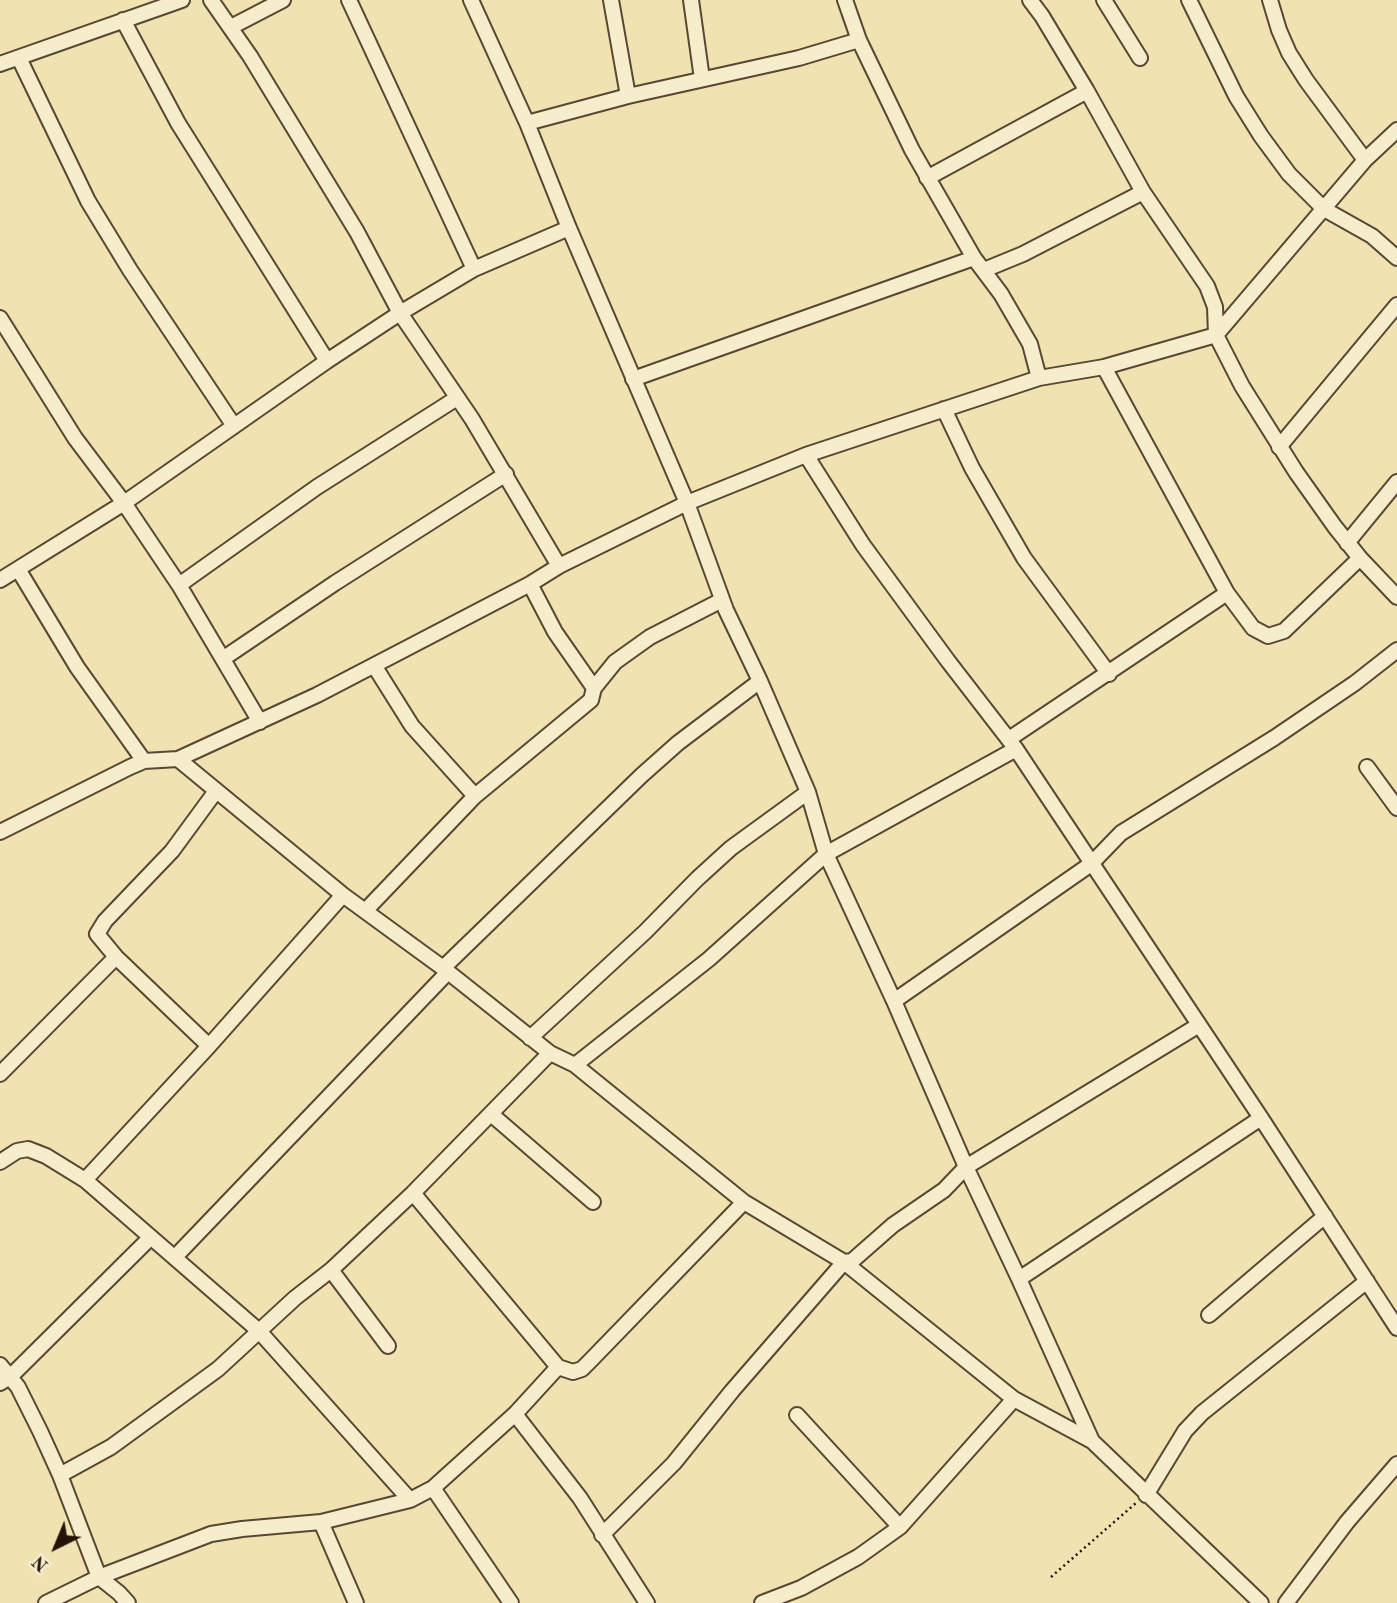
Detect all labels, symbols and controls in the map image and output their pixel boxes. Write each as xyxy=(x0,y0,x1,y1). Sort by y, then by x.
north arrow xyxy=(21,1512,91,1582)
text: N xyxy=(30,1551,53,1575)

